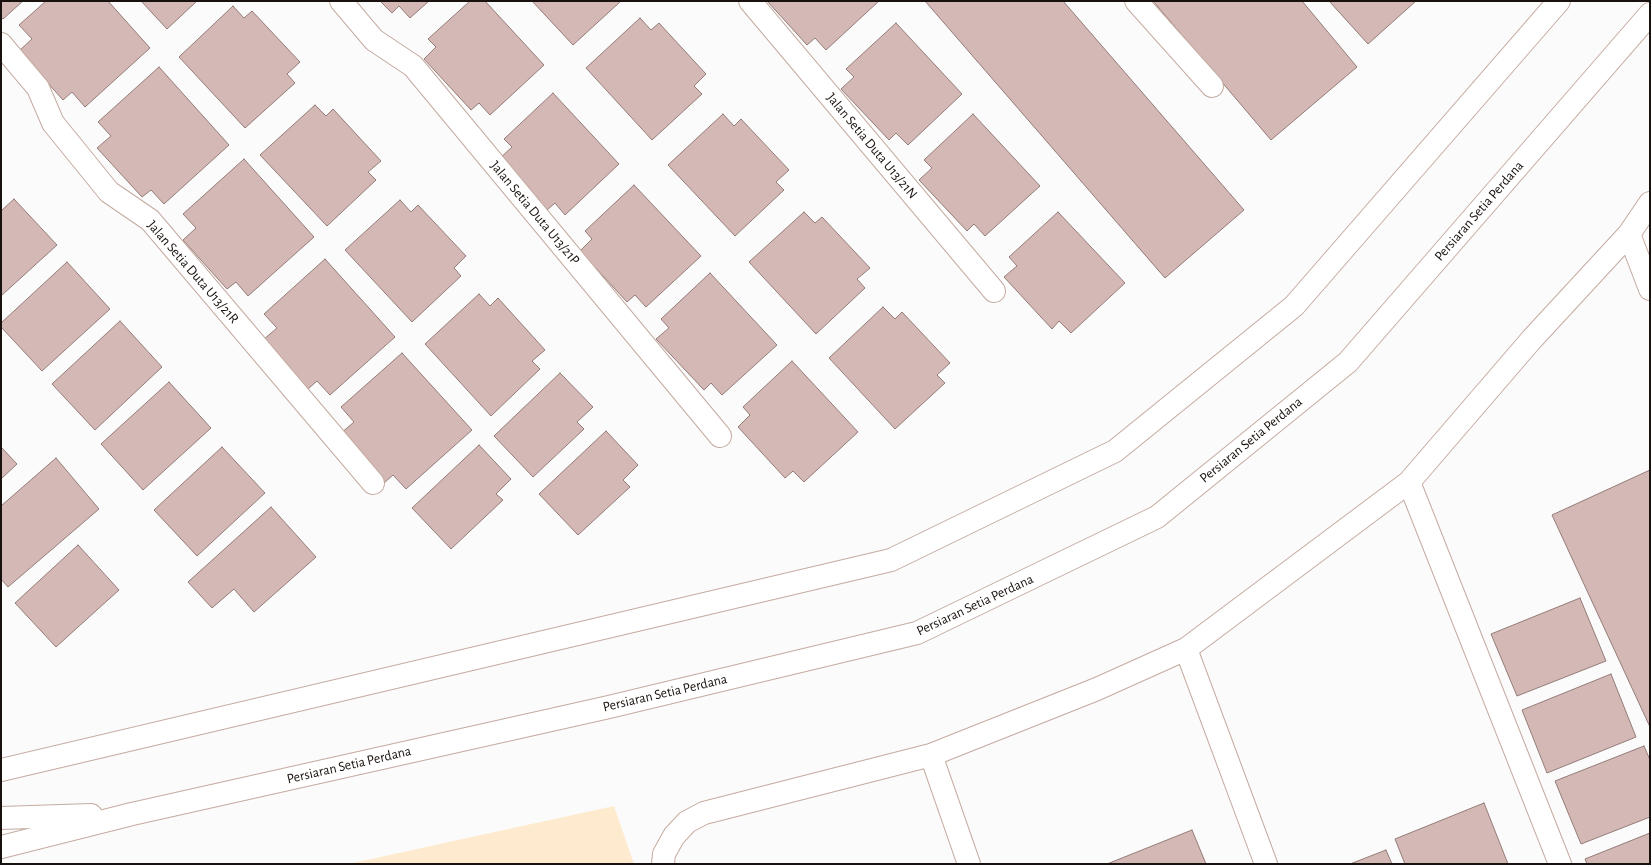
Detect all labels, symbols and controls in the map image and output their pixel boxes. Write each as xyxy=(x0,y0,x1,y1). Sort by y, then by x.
street label: Jalan Setia Duta U13/21N xyxy=(823,90,921,202)
street label: Jalan Setia Duta U13/21P xyxy=(487,158,583,268)
street label: Persiaran Setia Perdana xyxy=(1431,158,1527,264)
street label: Jalan Setia Duta U13/21R xyxy=(144,217,242,327)
street label: Persiaran Setia Perdana xyxy=(1196,393,1306,487)
street label: Persiaran Setia Perdana xyxy=(914,571,1036,639)
street label: Persiaran Setia Perdana xyxy=(601,671,729,715)
street label: Persiaran Setia Perdana xyxy=(285,743,413,787)

